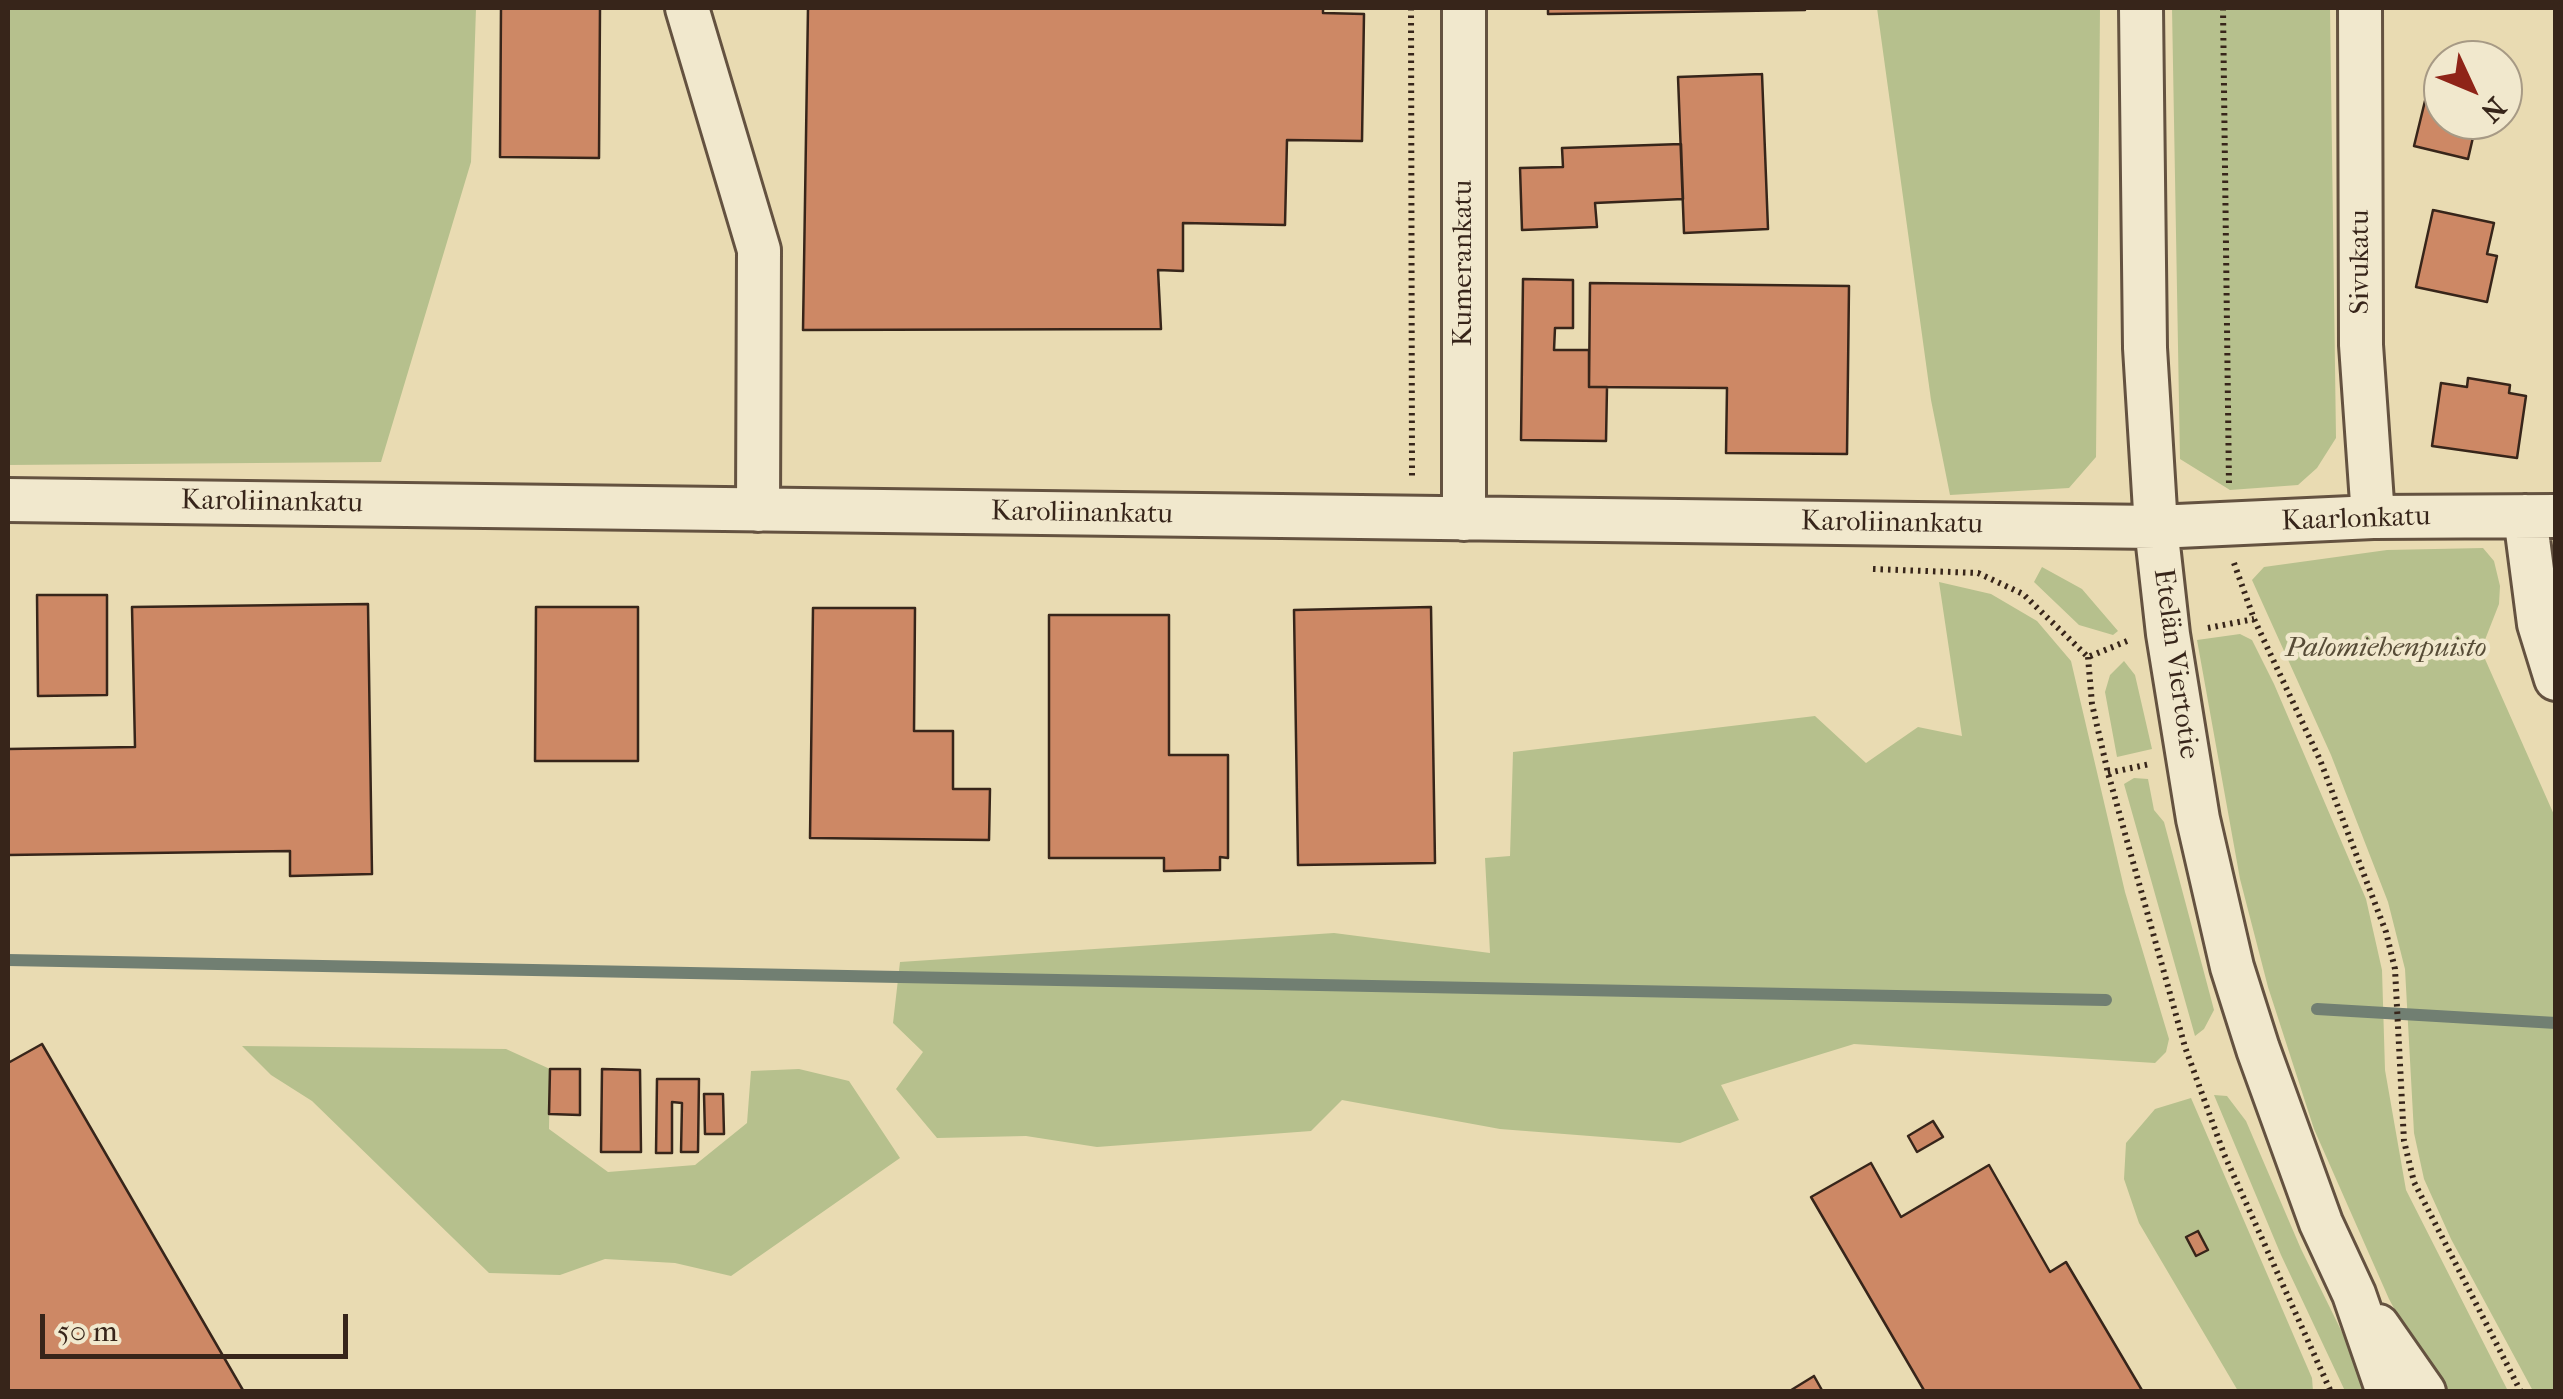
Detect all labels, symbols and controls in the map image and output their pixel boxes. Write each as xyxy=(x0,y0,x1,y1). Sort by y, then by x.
north arrow xyxy=(2423,40,2523,140)
text: N xyxy=(2474,91,2513,129)
street label: Kumerankatu xyxy=(1447,180,1481,346)
street label: Sivukatu xyxy=(2344,209,2378,315)
street label: Karoliinankatu xyxy=(181,485,363,521)
street label: Karoliinankatu xyxy=(991,496,1173,532)
street label: Kaarlonkatu xyxy=(2281,501,2431,539)
street label: Karoliinankatu xyxy=(1801,506,1983,542)
street label: Etelän Viertotie xyxy=(2145,567,2205,761)
park label: Palomiehenpuisto xyxy=(2285,632,2487,666)
scale bar xyxy=(45,1294,352,1356)
text: 50 m xyxy=(57,1314,118,1349)

